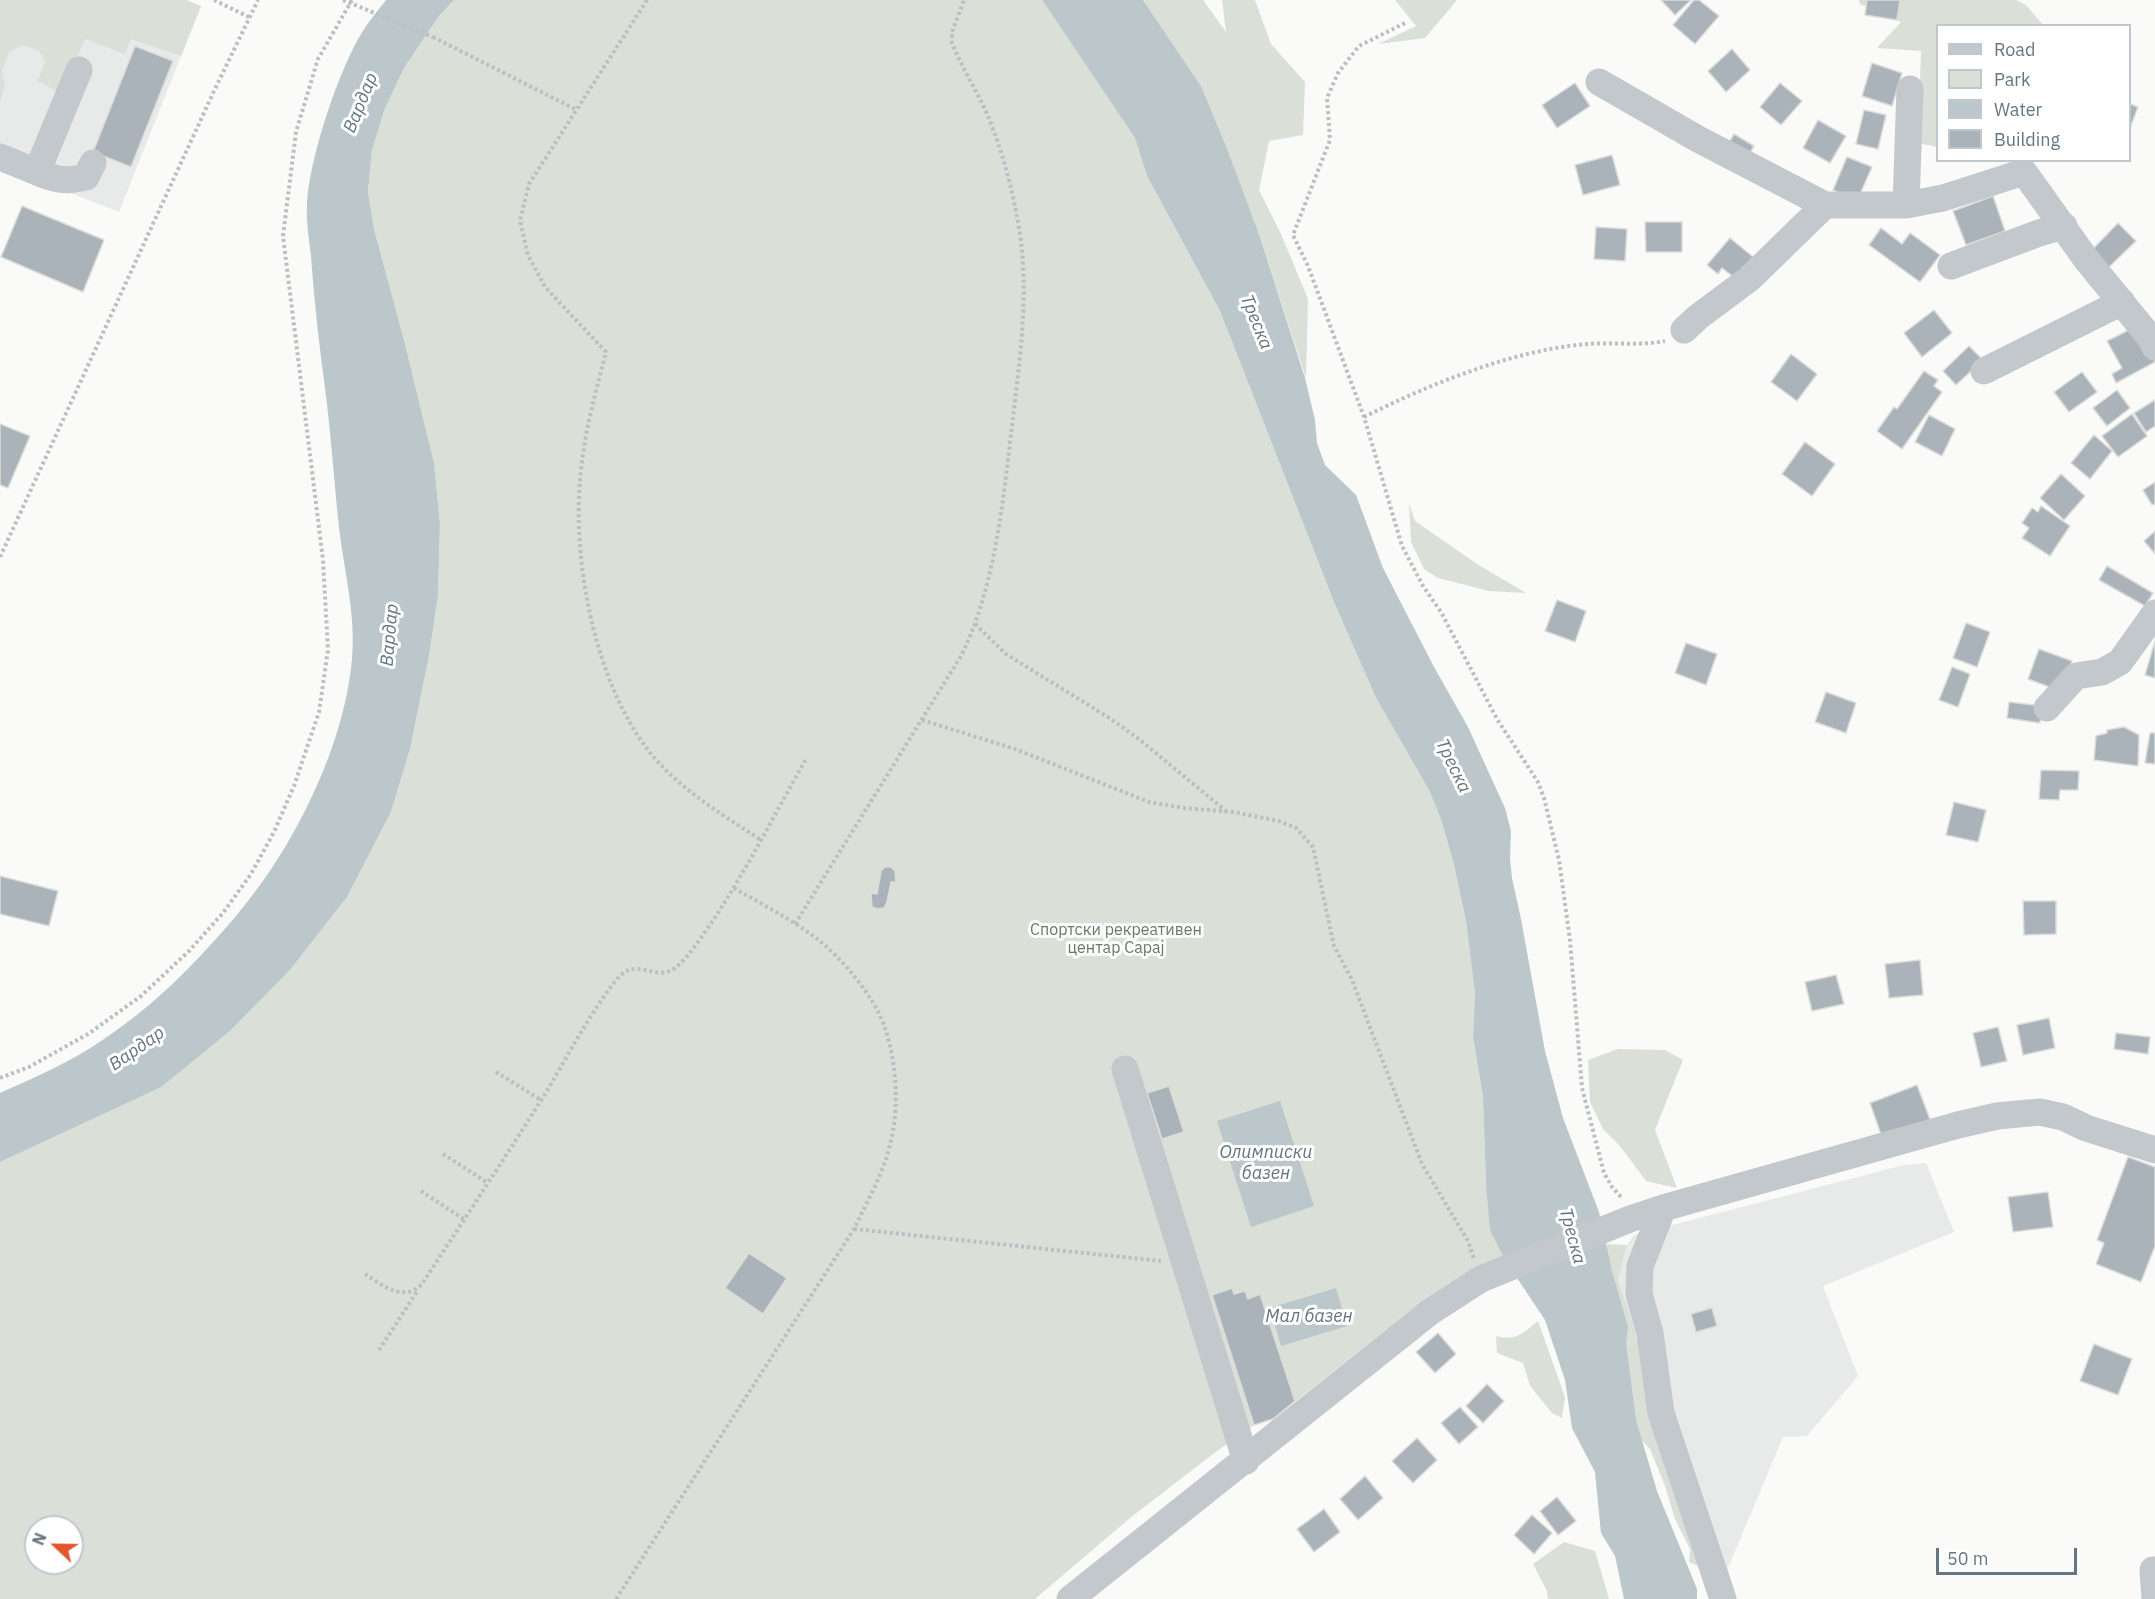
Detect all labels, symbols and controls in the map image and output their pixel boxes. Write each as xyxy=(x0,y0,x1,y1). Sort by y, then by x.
legend xyxy=(1936,24,2131,162)
text: Road xyxy=(1994,38,2035,61)
text: Park xyxy=(1994,68,2030,91)
water label: Вардар xyxy=(339,70,383,136)
text: Water xyxy=(1994,98,2042,121)
text: Building xyxy=(1994,128,2060,151)
water label: Треска xyxy=(1235,291,1277,353)
water label: Вардар xyxy=(377,603,403,667)
water label: Треска xyxy=(1431,736,1475,796)
park label: Спортски рекреативен центар Сарај xyxy=(1030,920,1202,958)
water label: Вардар xyxy=(105,1022,169,1076)
water label: Олимписки базен xyxy=(1220,1142,1312,1184)
water label: Треска xyxy=(1554,1206,1590,1266)
water label: Мал базен xyxy=(1265,1306,1353,1328)
north arrow xyxy=(24,1515,84,1575)
text: N xyxy=(28,1530,51,1548)
scale bar xyxy=(1939,1536,2080,1574)
text: 50 m xyxy=(1947,1547,1989,1570)

